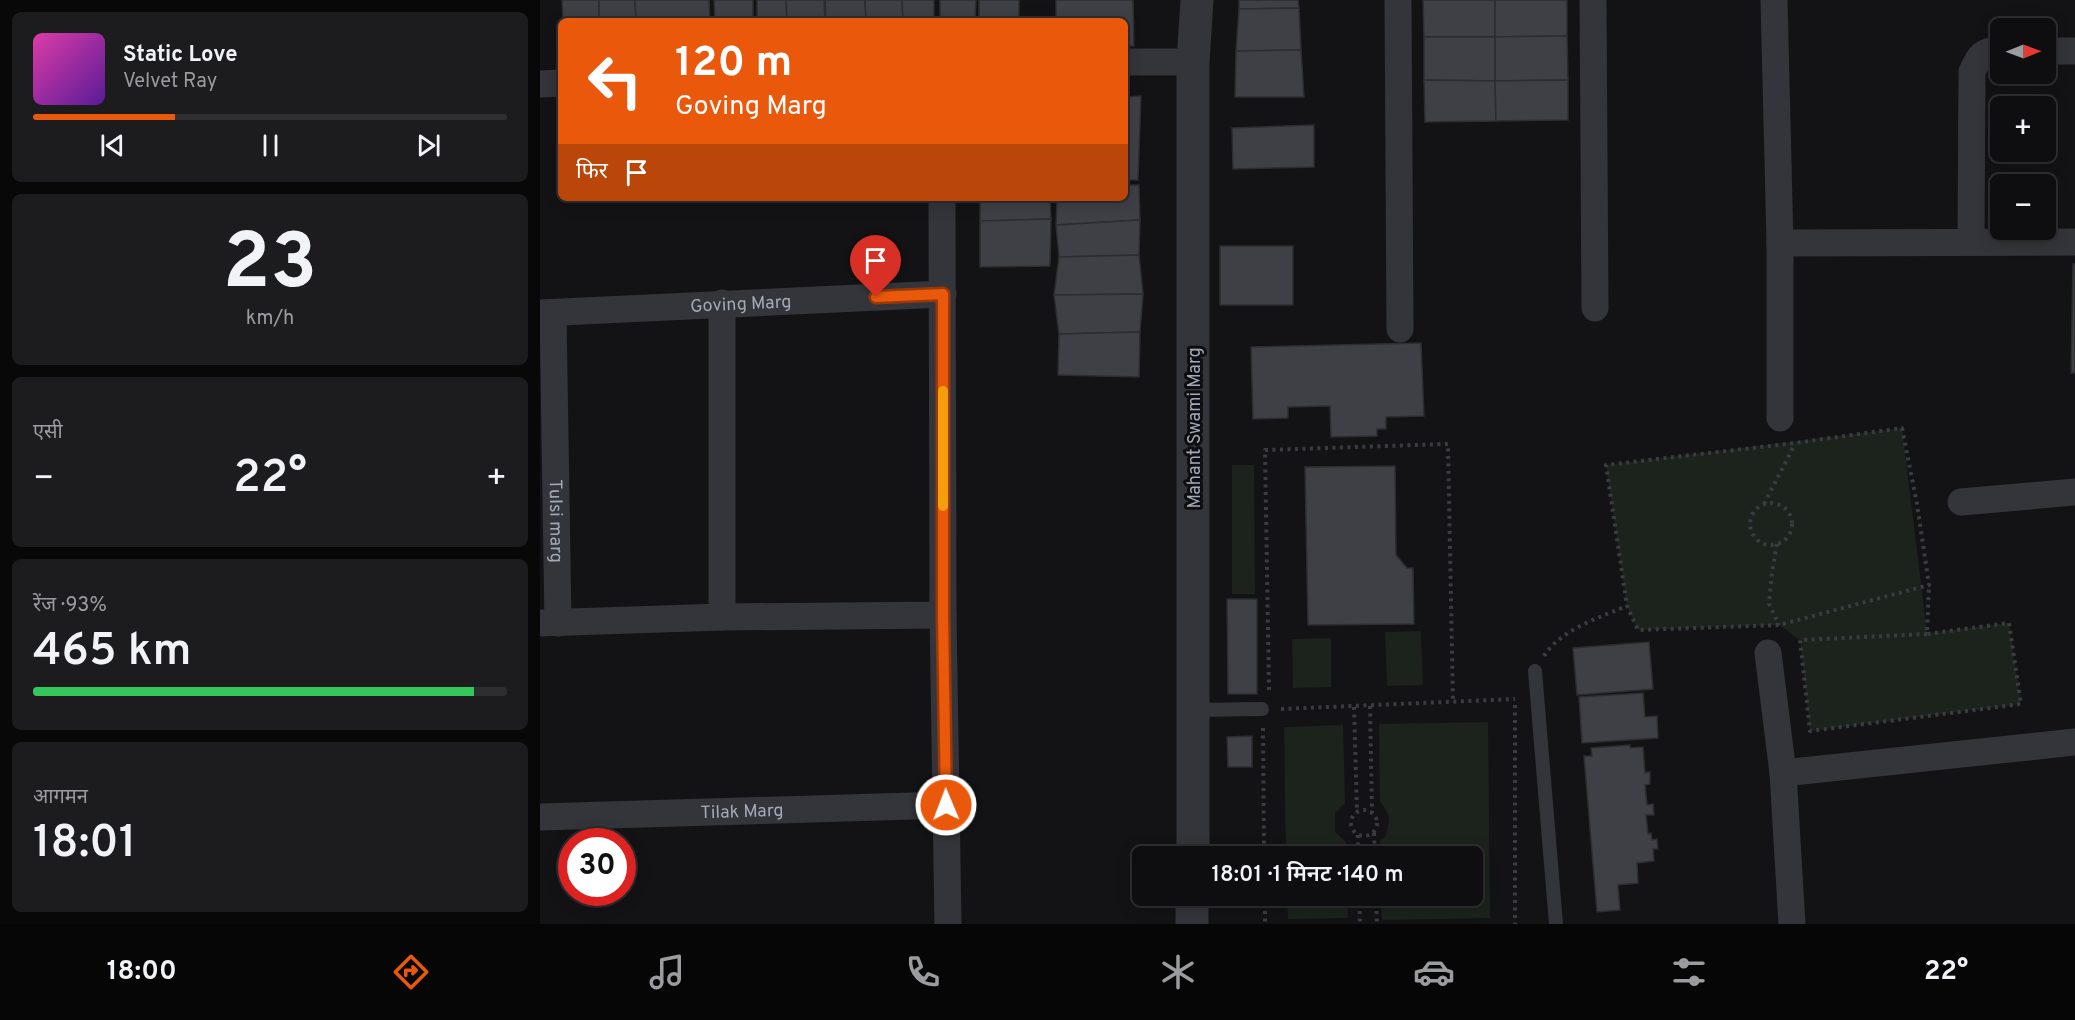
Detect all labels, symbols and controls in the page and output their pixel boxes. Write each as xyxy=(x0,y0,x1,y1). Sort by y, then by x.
north arrow xyxy=(1990,18,2056,84)
map controls xyxy=(1990,18,2056,240)
text: 120 m xyxy=(675,38,792,91)
text: Static Love xyxy=(123,42,237,69)
icon: left xyxy=(576,42,654,120)
text: Velvet Ray xyxy=(123,69,217,95)
text: Goving Marg xyxy=(675,90,827,124)
button: + xyxy=(1990,96,2056,162)
icon: previous xyxy=(96,129,129,162)
icon: pause xyxy=(254,129,287,162)
icon: next xyxy=(412,129,445,162)
icon: arrive xyxy=(620,156,653,189)
text: फिर xyxy=(576,159,608,186)
button: − xyxy=(1990,174,2056,240)
text: 23 xyxy=(223,217,317,316)
pin xyxy=(850,235,901,297)
icon: arrive xyxy=(859,244,892,277)
street label: Goving Marg xyxy=(690,291,792,319)
text: km/h xyxy=(246,306,294,332)
street label: Mahant Swami Marg xyxy=(1184,347,1207,509)
text: एसी xyxy=(33,420,63,446)
text: 22° xyxy=(233,451,307,508)
text: − xyxy=(33,459,54,501)
text: + xyxy=(486,459,507,501)
street label: Tulsi marg xyxy=(543,479,567,563)
text: रेंज · 93% xyxy=(33,593,107,619)
text: 465 km xyxy=(33,624,192,681)
position arrow xyxy=(914,773,978,837)
text: आगमन xyxy=(33,785,88,811)
street label: Tilak Marg xyxy=(700,800,784,825)
text: 18:01 xyxy=(33,816,136,873)
speed limit sign: 30 xyxy=(558,828,636,906)
text: 18:01 · 1 मिनट · 140 m xyxy=(1212,862,1403,889)
icon: directions xyxy=(390,951,432,993)
icon: music xyxy=(646,951,688,993)
icon: phone xyxy=(902,951,944,993)
icon: climate xyxy=(1157,951,1199,993)
icon: car xyxy=(1413,951,1455,993)
icon: filters xyxy=(1668,951,1710,993)
text: 18:00 xyxy=(107,955,177,989)
text: 22° xyxy=(1924,955,1968,989)

